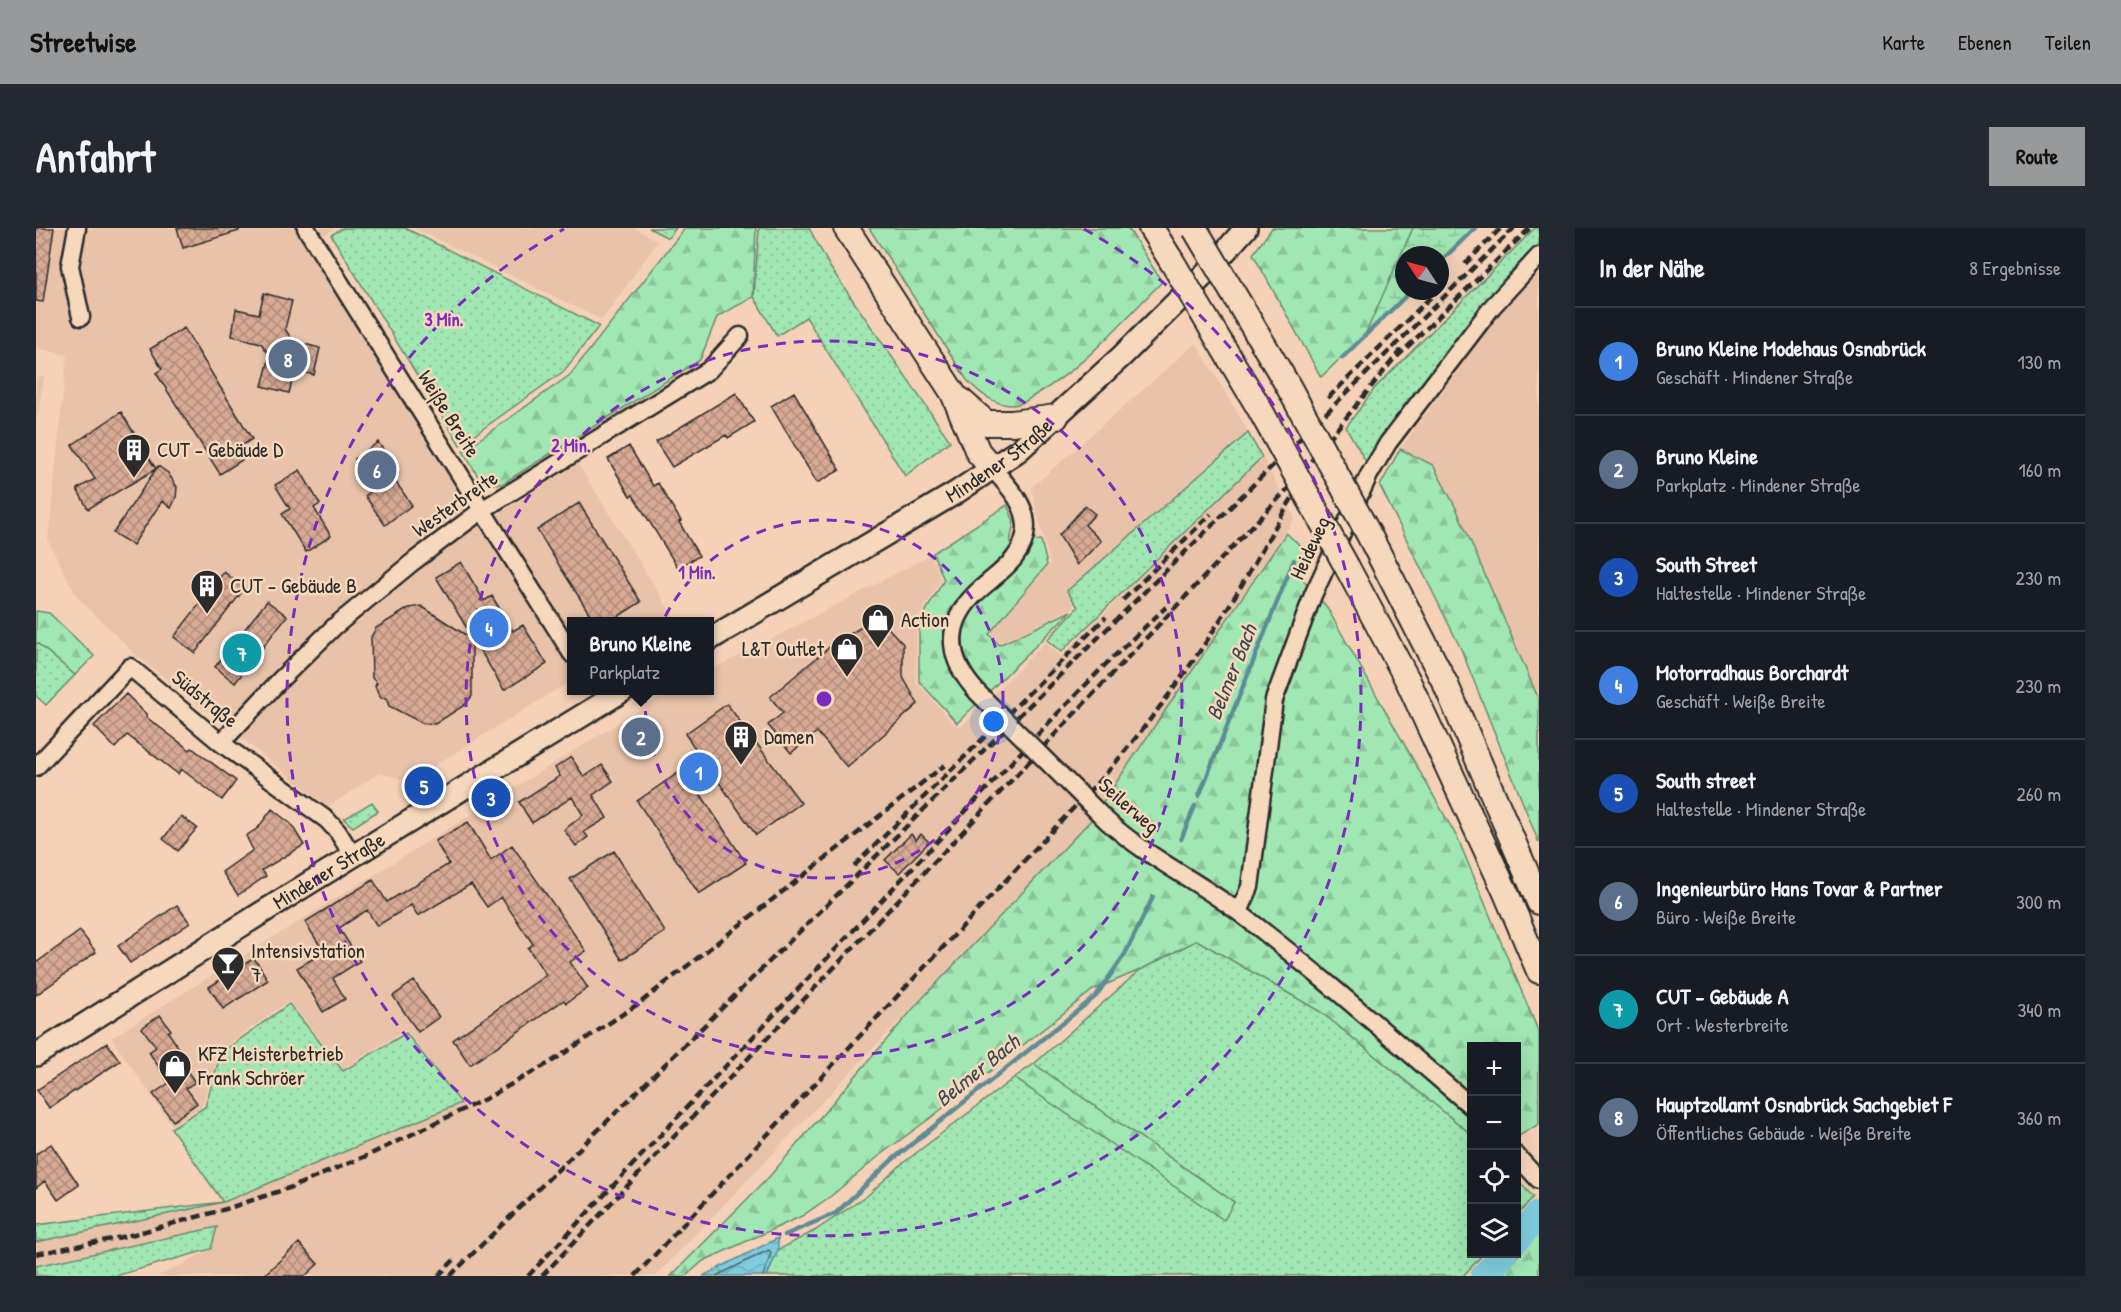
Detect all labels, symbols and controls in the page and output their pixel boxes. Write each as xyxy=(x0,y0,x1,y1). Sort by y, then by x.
text: Streetwise xyxy=(30,23,136,61)
text: Karte xyxy=(1882,28,1925,57)
text: Ebenen xyxy=(1958,28,2012,57)
text: Teilen xyxy=(2045,28,2091,57)
button: Route xyxy=(1989,127,2085,186)
text: Anfahrt xyxy=(36,128,155,185)
north arrow xyxy=(1395,246,1449,300)
text: In der Nähe xyxy=(1599,250,1705,285)
text: 8 Ergebnisse xyxy=(1969,254,2061,281)
text: 3 Min. xyxy=(425,307,464,332)
text: Bruno Kleine Modehaus Osnabrück xyxy=(1656,333,1926,363)
pin: 8 xyxy=(268,336,308,382)
text: 1 xyxy=(1615,348,1622,375)
text: 130 m xyxy=(2018,348,2061,375)
text: Geschäft · Mindener Straße xyxy=(1656,363,1853,390)
street label: Weiße Breite xyxy=(411,365,488,463)
street label: Mindener Straße xyxy=(940,411,1059,510)
building icon: CUT - Gebäude D xyxy=(116,432,152,479)
text: 2 Min. xyxy=(551,433,591,458)
place label: CUT - Gebäude D xyxy=(157,435,283,464)
text: Bruno Kleine xyxy=(1656,441,1758,471)
pin: 6 xyxy=(358,448,396,492)
text: 2 xyxy=(1614,456,1623,483)
text: 160 m xyxy=(2019,456,2061,483)
street label: Westerbreite xyxy=(406,463,503,544)
text: Parkplatz · Mindener Straße xyxy=(1656,471,1860,498)
street label: Heideweg xyxy=(1282,511,1337,584)
text: South Street xyxy=(1656,549,1757,579)
text: 1 Min. xyxy=(678,560,716,585)
text: 3 xyxy=(1614,564,1623,591)
text: 230 m xyxy=(2016,564,2061,591)
building icon: CUT - Gebäude B xyxy=(189,568,225,615)
place label: CUT - Gebäude B xyxy=(230,571,357,600)
text: Haltestelle · Mindener Straße xyxy=(1656,579,1866,606)
shop icon: Action xyxy=(860,602,896,649)
place label: Action xyxy=(901,605,949,634)
pin: 4 xyxy=(470,606,508,650)
popup xyxy=(567,617,714,695)
water label: Belmer Bach xyxy=(1198,618,1264,724)
text: Bruno Kleine xyxy=(589,628,692,658)
pin: 7 xyxy=(222,630,262,676)
shop icon: L&T Outlet xyxy=(829,631,865,678)
place label: L&T Outlet xyxy=(742,634,825,663)
text: Motorradhaus Borchardt xyxy=(1656,657,1848,687)
text: Parkplatz xyxy=(589,658,660,685)
street label: Südstraße xyxy=(166,663,244,734)
text: 4 xyxy=(1615,672,1622,699)
text: 230 m xyxy=(2016,672,2061,699)
text: Geschäft · Weiße Breite xyxy=(1656,687,1826,714)
centre of rings xyxy=(814,689,834,709)
your location xyxy=(979,707,1008,736)
pin: 2 xyxy=(622,714,660,760)
building icon: Damen xyxy=(723,719,759,766)
place label: Damen xyxy=(764,722,814,751)
pin: 1 xyxy=(680,750,718,794)
pin: 5 xyxy=(404,764,444,808)
text: South street xyxy=(1656,765,1755,795)
street label: Seilerweg xyxy=(1093,771,1166,840)
pin: 3 xyxy=(472,776,510,820)
text: 5 xyxy=(1614,780,1623,807)
text: 260 m xyxy=(2017,780,2061,807)
text: Haltestelle · Mindener Straße xyxy=(1656,795,1866,822)
street label: Mindener Straße xyxy=(267,825,390,916)
text: Ingenieurbüro Hans Tovar & Partner xyxy=(1656,873,1942,903)
text: 6 xyxy=(1615,888,1622,915)
text: 300 m xyxy=(2016,888,2061,915)
text: Büro · Weiße Breite xyxy=(1656,903,1796,930)
place label: Intensivstation 7 xyxy=(251,936,365,989)
bar icon: Intensivstation 7 xyxy=(210,945,246,992)
text: CUT - Gebäude A xyxy=(1656,981,1788,1011)
text: 7 xyxy=(1614,996,1623,1023)
text: 340 m xyxy=(2017,996,2061,1023)
text: Ort · Westerbreite xyxy=(1656,1011,1789,1038)
water label: Belmer Bach xyxy=(928,1026,1027,1113)
place label: KFZ Meisterbetrieb Frank Schröer xyxy=(197,1039,344,1092)
map controls xyxy=(1467,1042,1521,1258)
button: + xyxy=(1467,1042,1521,1096)
shop icon: KFZ Meisterbetrieb Frank Schröer xyxy=(157,1048,193,1095)
text: Hauptzollamt Osnabrück Sachgebiet F xyxy=(1656,1089,1952,1119)
button: − xyxy=(1467,1096,1521,1150)
text: 8 xyxy=(1614,1104,1623,1131)
text: 360 m xyxy=(2017,1104,2061,1131)
text: Öffentliches Gebäude · Weiße Breite xyxy=(1656,1119,1911,1146)
button: locate xyxy=(1467,1150,1521,1204)
button: layers xyxy=(1467,1204,1521,1258)

